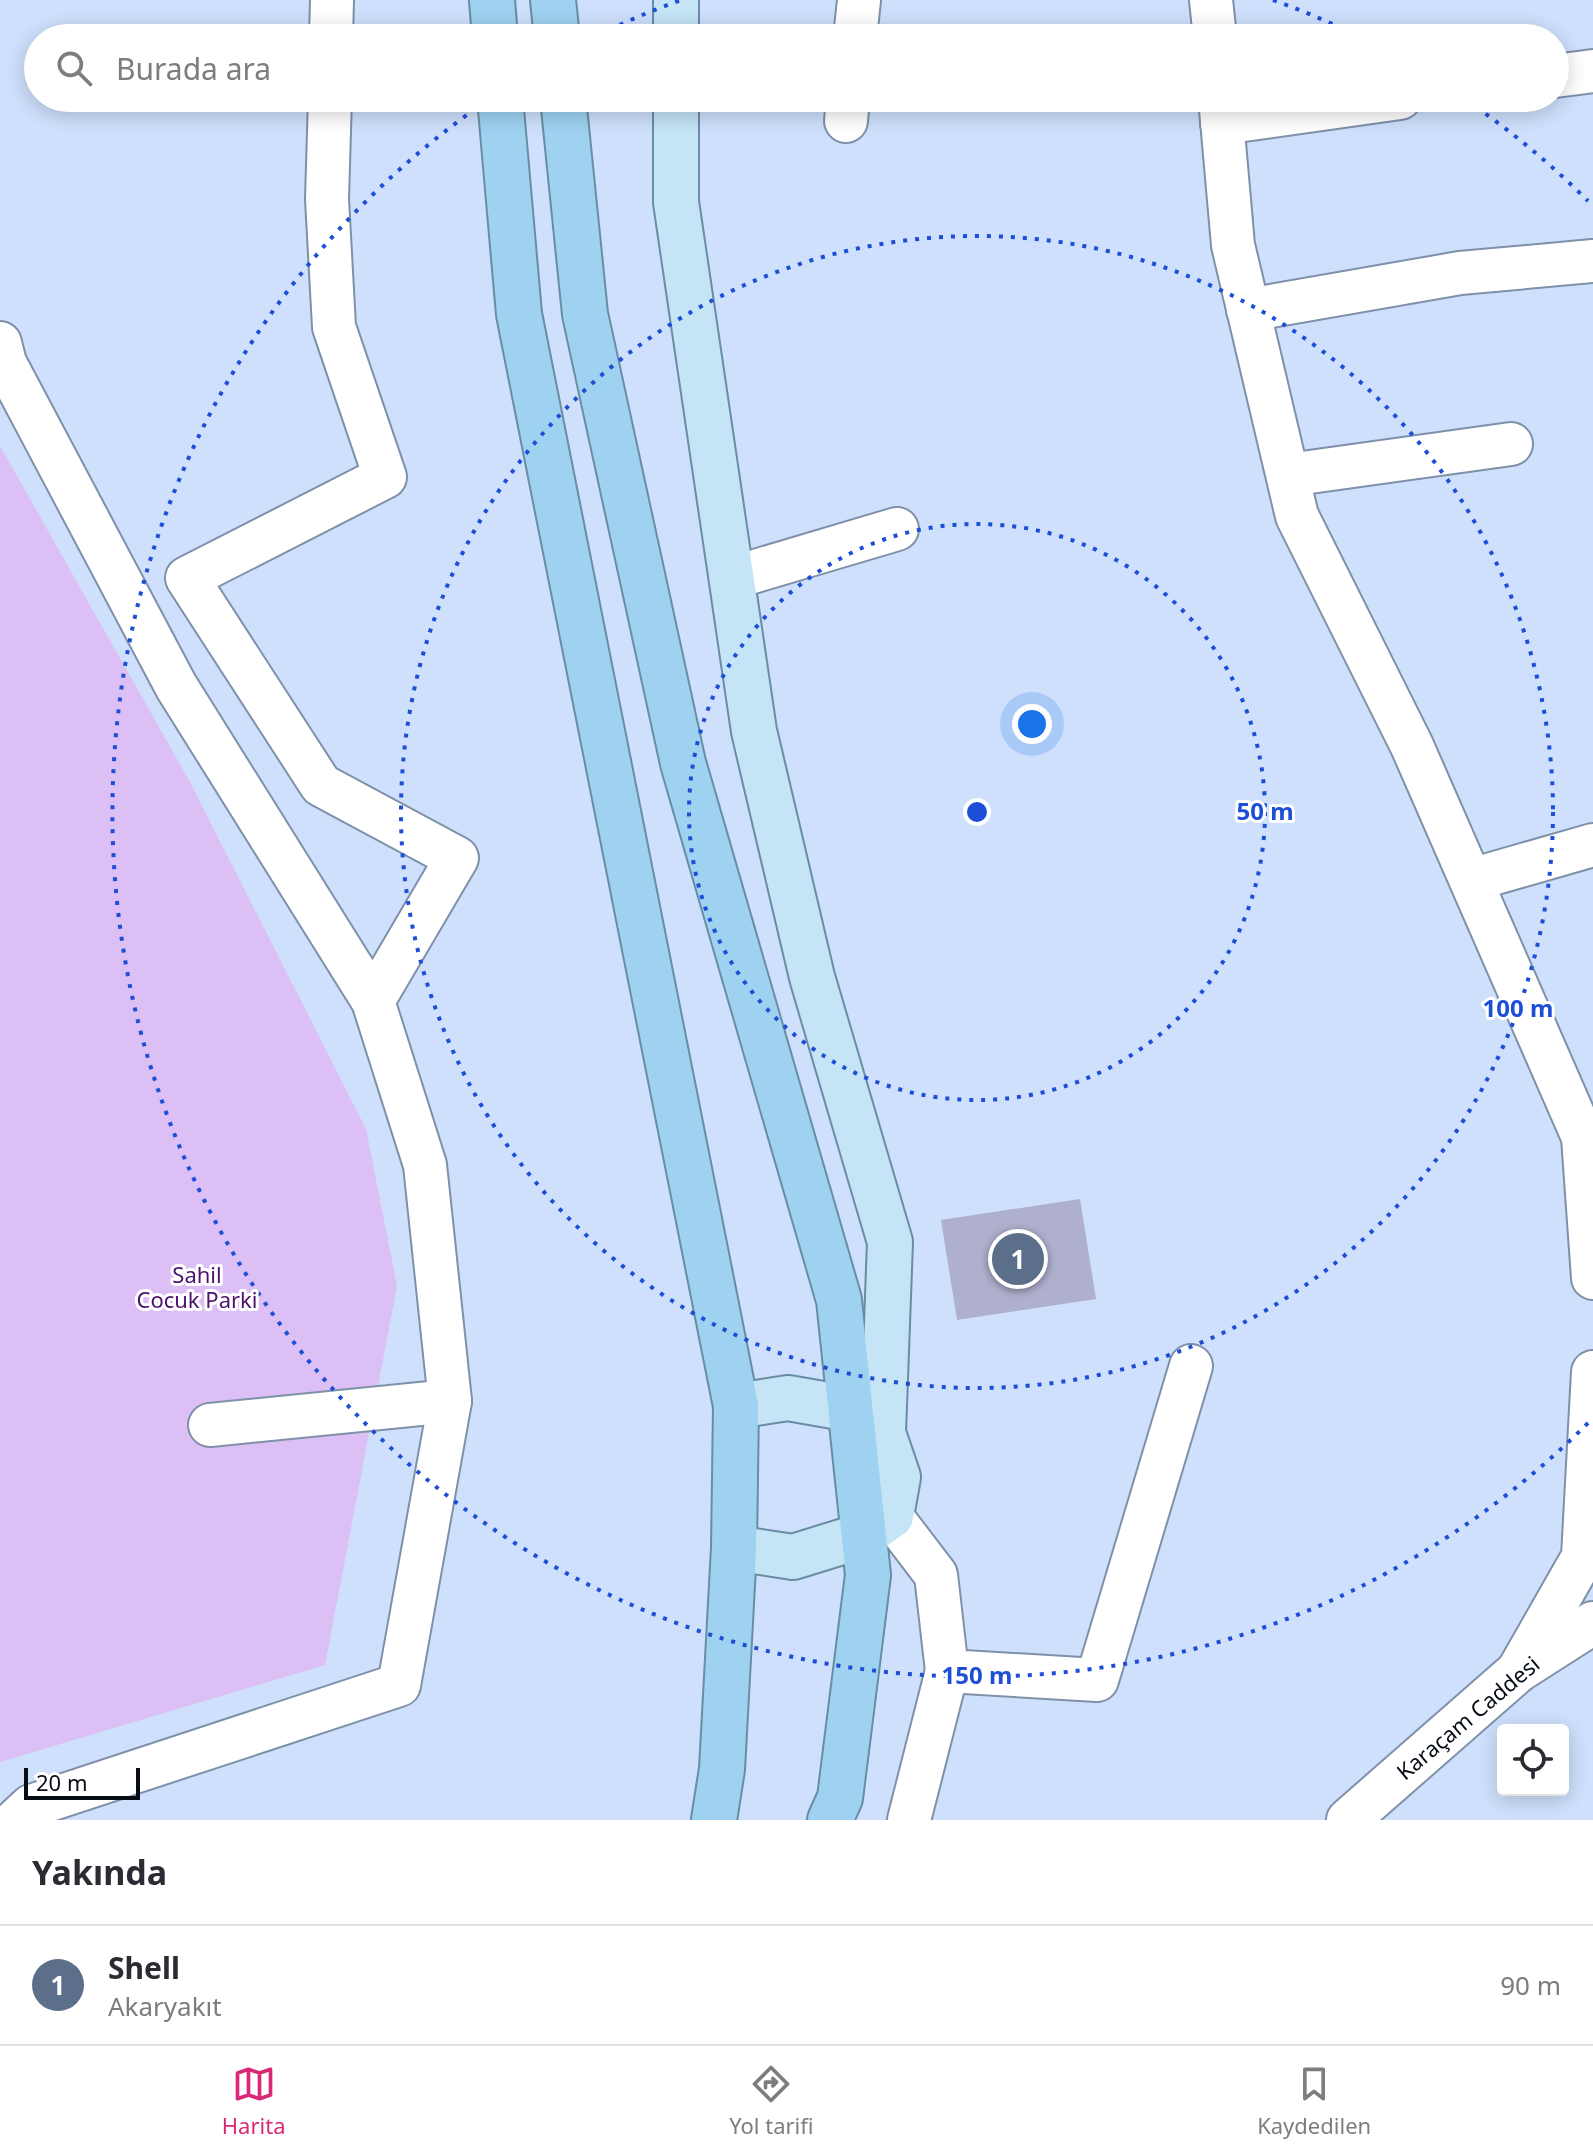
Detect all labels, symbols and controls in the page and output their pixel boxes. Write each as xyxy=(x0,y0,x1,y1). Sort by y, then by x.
search box xyxy=(24,24,1569,112)
icon: search xyxy=(52,46,96,90)
text: Burada ara xyxy=(116,48,271,89)
your location xyxy=(1012,704,1052,744)
text: 50 m xyxy=(1236,794,1294,827)
centre of rings xyxy=(963,798,991,826)
text: 100 m xyxy=(1483,991,1553,1024)
pin: 1 xyxy=(992,1229,1044,1289)
park label: Sahil Cocuk Parki xyxy=(136,1259,258,1314)
street label: Karaçam Caddesi xyxy=(1390,1649,1545,1786)
text: 150 m xyxy=(942,1658,1012,1691)
map controls xyxy=(1497,1724,1569,1796)
button: locate xyxy=(1497,1724,1569,1796)
scale bar xyxy=(24,1764,140,1800)
text: 20 m xyxy=(36,1767,87,1797)
text: Yakında xyxy=(32,1849,167,1895)
text: Shell xyxy=(108,1947,180,1988)
text: 1 xyxy=(51,1967,65,2003)
text: 90 m xyxy=(1500,1967,1561,2003)
text: Akaryakıt xyxy=(108,1988,222,2024)
tab: Harita xyxy=(222,2062,286,2140)
tab: Yol tarifi xyxy=(729,2062,814,2140)
tab: Kaydedilen xyxy=(1257,2062,1371,2140)

